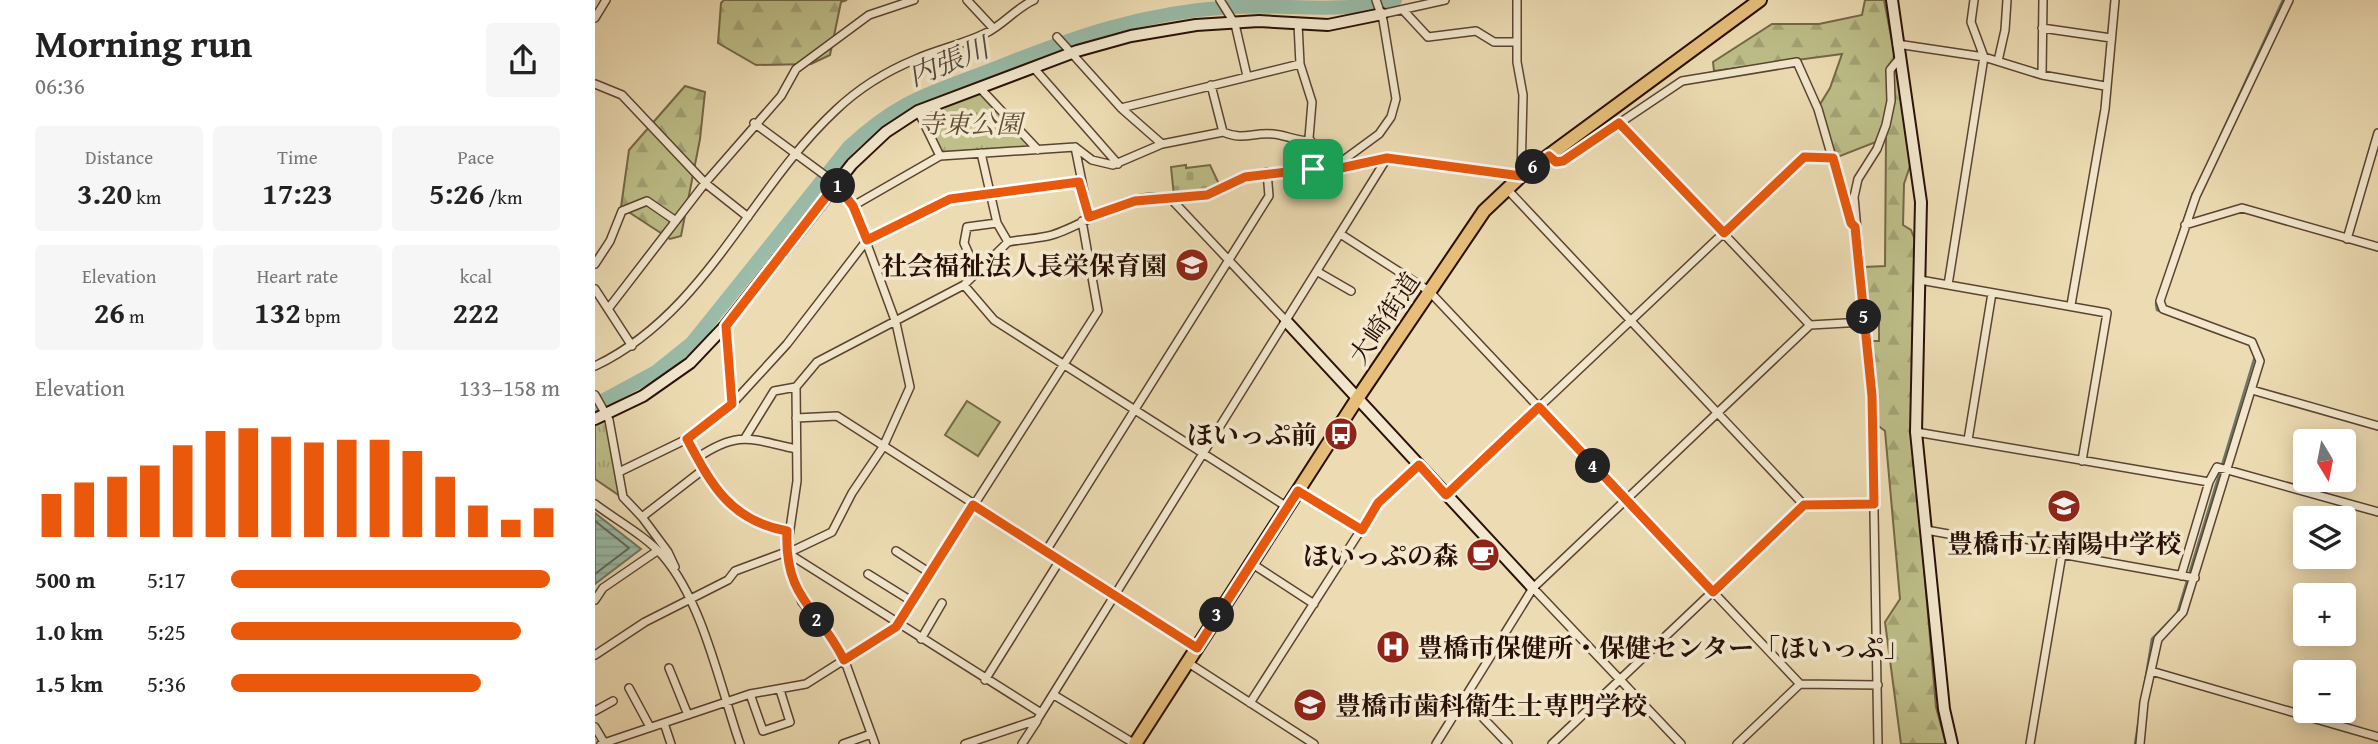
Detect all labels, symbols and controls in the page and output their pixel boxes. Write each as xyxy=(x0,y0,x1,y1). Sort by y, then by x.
text: Morning run xyxy=(35,15,252,71)
button: share xyxy=(486,23,560,97)
water label: 内張川 xyxy=(901,25,997,96)
text: 06:36 xyxy=(35,69,85,102)
park label: 寺東公園 xyxy=(918,104,1026,143)
pin xyxy=(1283,139,1343,199)
text: Distance xyxy=(85,143,153,171)
text: Time xyxy=(277,143,318,171)
text: Pace xyxy=(458,143,494,171)
icon: arrive xyxy=(1294,150,1332,188)
pin: 6 xyxy=(1515,150,1551,184)
text: 6 xyxy=(1528,152,1537,180)
pin: 1 xyxy=(821,168,855,204)
text: 3.20 xyxy=(77,171,132,215)
text: 17:23 xyxy=(262,171,333,215)
text: 5:26 xyxy=(429,171,484,215)
text: 1 xyxy=(833,171,842,199)
text: km xyxy=(132,183,161,211)
text: /km xyxy=(484,183,523,211)
place label: 社会福祉法人長栄保育園 xyxy=(881,246,1167,285)
school or university icon: 社会福祉法人長栄保育園 xyxy=(1173,246,1211,284)
text: Elevation xyxy=(82,262,156,290)
text: Heart rate xyxy=(257,262,338,290)
text: kcal xyxy=(460,262,492,290)
street label: 大崎街道 xyxy=(1339,264,1429,372)
text: 26 xyxy=(94,290,125,334)
text: 132 xyxy=(254,290,301,334)
text: 222 xyxy=(453,290,499,334)
pin: 5 xyxy=(1847,300,1881,334)
text: m xyxy=(125,302,145,330)
text: bpm xyxy=(301,302,341,330)
text: 5 xyxy=(1859,302,1868,330)
text: Elevation xyxy=(35,371,125,404)
text: 133–158 m xyxy=(459,371,560,404)
place label: ほいっぷ前 xyxy=(1187,415,1317,454)
bus stop icon: ほいっぷ前 xyxy=(1322,415,1360,453)
north arrow xyxy=(2293,429,2355,492)
map controls xyxy=(2293,429,2356,723)
pin: 4 xyxy=(1576,448,1611,484)
text: 4 xyxy=(1588,451,1597,479)
school or university icon: 豊橋市立南陽中学校 xyxy=(2045,487,2083,525)
button: layers xyxy=(2293,506,2356,569)
place label: 豊橋市立南陽中学校 xyxy=(1947,524,2181,563)
place label: ほいっぷの森 xyxy=(1303,536,1459,575)
cafe icon: ほいっぷの森 xyxy=(1464,536,1502,574)
text: 500 m xyxy=(35,563,96,596)
text: 5:17 xyxy=(147,563,186,596)
button: + xyxy=(2293,583,2356,646)
pin: 3 xyxy=(1199,598,1235,632)
text: 3 xyxy=(1212,600,1221,628)
pin: 2 xyxy=(799,602,835,638)
text: 2 xyxy=(812,605,821,633)
text: 1.0 km xyxy=(35,615,103,648)
text: 5:25 xyxy=(147,615,186,648)
hospital icon: 豊橋市保健所・保健センター「ほいっぷ」 xyxy=(1374,628,1412,666)
place label: 豊橋市保健所・保健センター「ほいっぷ」 xyxy=(1417,628,1910,667)
button: − xyxy=(2293,660,2356,723)
text: 1.5 km xyxy=(35,667,103,700)
text: 5:36 xyxy=(147,667,186,700)
school or university icon: 豊橋市歯科衛生士専門学校 xyxy=(1291,686,1329,724)
place label: 豊橋市歯科衛生士専門学校 xyxy=(1335,686,1647,725)

